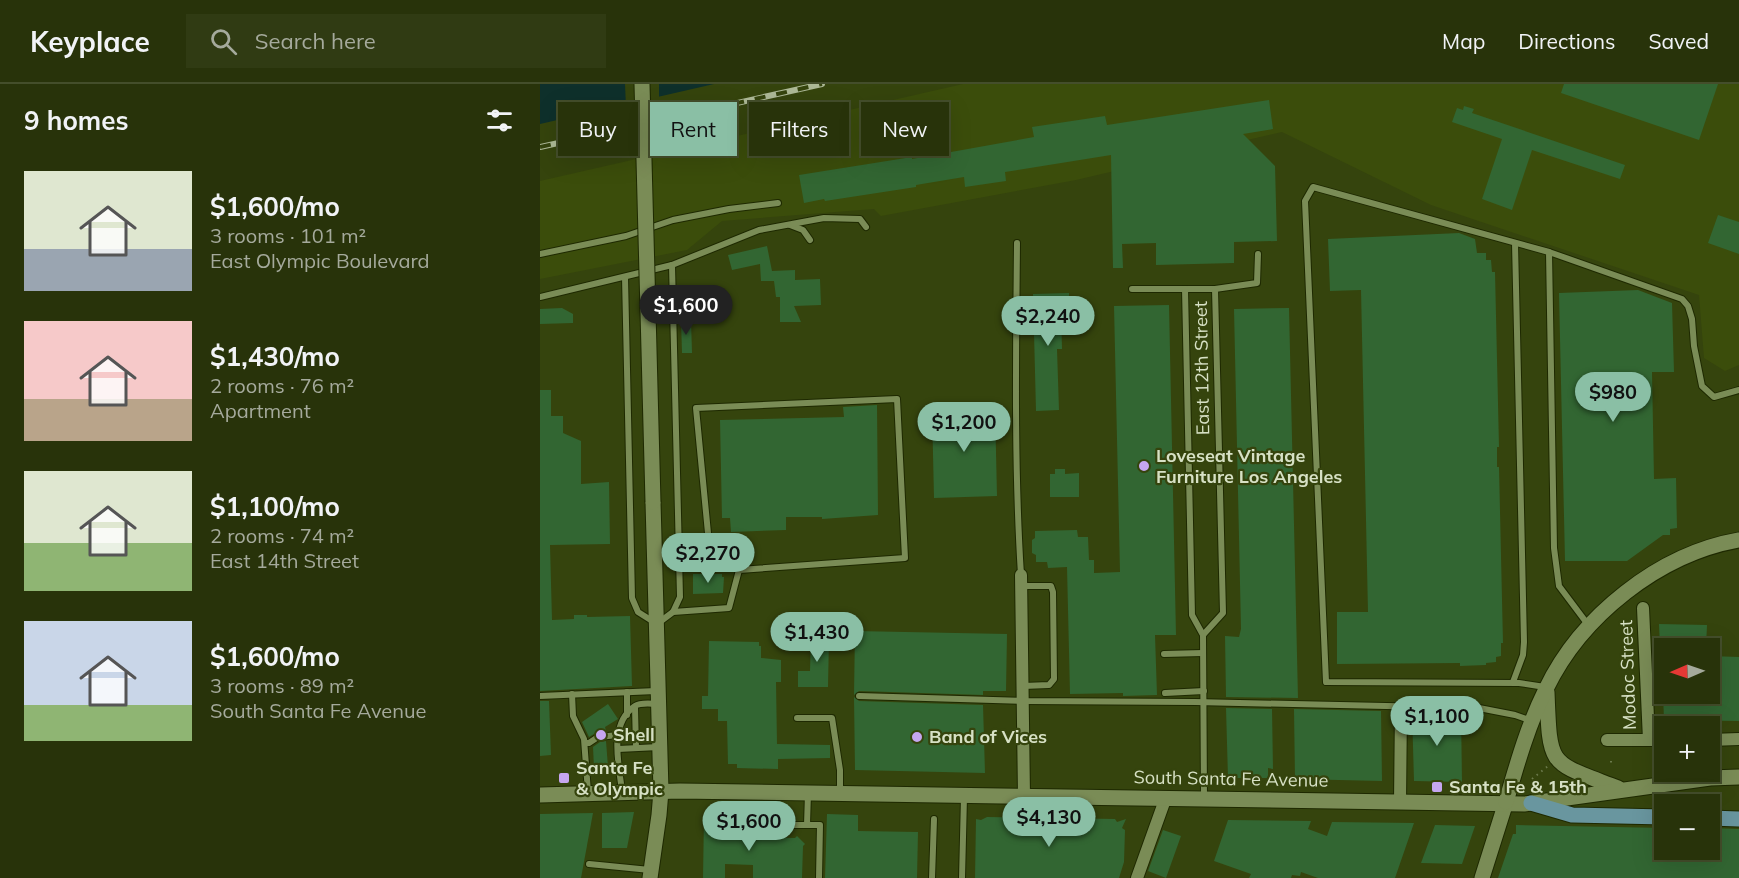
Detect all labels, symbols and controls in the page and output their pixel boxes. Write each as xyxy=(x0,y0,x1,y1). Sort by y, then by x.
search box xyxy=(186,14,606,68)
text: Keyplace xyxy=(30,24,150,59)
icon: search xyxy=(207,25,240,58)
text: Search here xyxy=(255,27,376,55)
text: Map xyxy=(1442,28,1485,54)
text: Directions xyxy=(1518,28,1615,54)
text: Saved xyxy=(1648,28,1709,54)
chip: Buy xyxy=(558,102,638,156)
chip: Rent xyxy=(650,102,737,156)
chip: Filters xyxy=(749,102,849,156)
chip: New xyxy=(861,102,949,156)
text: 9 homes xyxy=(24,104,128,137)
icon: filters xyxy=(483,104,516,137)
text: $1,600/mo xyxy=(210,190,340,223)
icon: home xyxy=(72,195,144,267)
text: 3 rooms · 101 m² xyxy=(210,223,366,248)
text: East Olympic Boulevard xyxy=(210,248,430,273)
pin: $1,600 xyxy=(637,285,735,336)
text: $1,600 xyxy=(654,292,718,317)
pin: $2,240 xyxy=(999,296,1097,347)
street label: East 12th Street xyxy=(1189,301,1214,435)
text: $2,240 xyxy=(1016,303,1080,328)
text: $1,430/mo xyxy=(210,340,340,373)
icon: home xyxy=(72,345,144,417)
pin: $980 xyxy=(1577,372,1649,423)
text: 2 rooms · 76 m² xyxy=(210,373,354,398)
text: $980 xyxy=(1589,379,1637,404)
text: Apartment xyxy=(210,398,311,423)
pin: $1,200 xyxy=(915,402,1013,453)
text: $1,200 xyxy=(932,409,996,434)
place label: Loveseat Vintage Furniture Los Angeles xyxy=(1156,444,1342,488)
marker: Loveseat Vintage Furniture Los Angeles xyxy=(1137,459,1151,473)
text: $1,100/mo xyxy=(210,490,340,523)
icon: home xyxy=(72,495,144,567)
text: 2 rooms · 74 m² xyxy=(210,523,354,548)
pin: $2,270 xyxy=(659,533,757,584)
text: $2,270 xyxy=(676,540,740,565)
text: East 14th Street xyxy=(210,548,359,573)
pin: $1,430 xyxy=(768,612,866,663)
text: $1,430 xyxy=(785,619,849,644)
street label: Modoc Street xyxy=(1614,620,1641,730)
north arrow xyxy=(1654,638,1720,704)
map controls xyxy=(1654,638,1720,860)
text: $1,600/mo xyxy=(210,640,340,673)
icon: home xyxy=(72,645,144,717)
text: 3 rooms · 89 m² xyxy=(210,673,354,698)
pin: $1,100 xyxy=(1388,696,1486,747)
text: South Santa Fe Avenue xyxy=(210,698,426,723)
text: $1,100 xyxy=(1405,703,1469,728)
button: + xyxy=(1654,716,1720,782)
place label: Shell xyxy=(613,723,655,746)
place label: Band of Vices xyxy=(929,725,1047,748)
marker: Shell xyxy=(594,728,608,742)
marker: Band of Vices xyxy=(910,730,924,744)
place label: Santa Fe & Olympic xyxy=(576,756,663,800)
street label: South Santa Fe Avenue xyxy=(1133,765,1329,792)
marker: Santa Fe & Olympic xyxy=(557,771,571,785)
place label: Santa Fe & 15th xyxy=(1449,775,1587,798)
marker: Santa Fe & 15th xyxy=(1430,780,1444,794)
button: − xyxy=(1654,794,1720,860)
pin: $4,130 xyxy=(1000,797,1098,848)
pin: $1,600 xyxy=(700,801,798,852)
text: $4,130 xyxy=(1017,804,1081,829)
text: $1,600 xyxy=(717,808,781,833)

